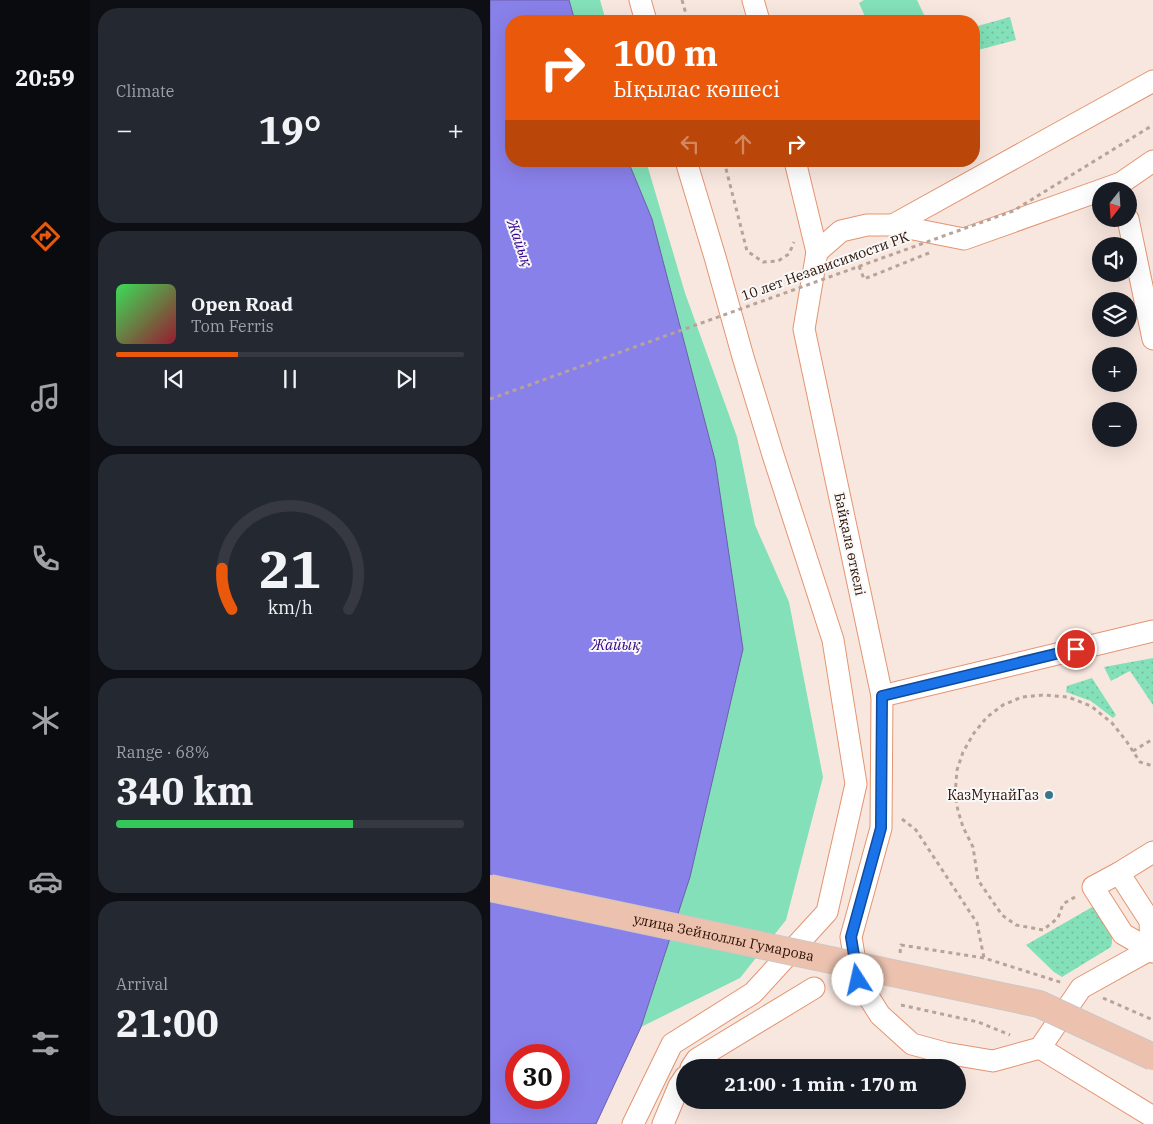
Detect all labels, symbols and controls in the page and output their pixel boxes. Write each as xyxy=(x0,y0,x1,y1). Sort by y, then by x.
text: 100 m xyxy=(613,30,718,76)
icon: right xyxy=(530,35,595,100)
text: 20:59 xyxy=(15,63,75,92)
text: Ықылас көшесі xyxy=(613,74,780,103)
text: Climate xyxy=(116,81,174,101)
text: 19° xyxy=(258,105,322,154)
text: − xyxy=(116,111,133,148)
text: + xyxy=(447,111,464,148)
icon: left xyxy=(676,130,704,158)
icon: ahead xyxy=(729,130,757,158)
icon: right xyxy=(782,130,810,158)
north arrow xyxy=(1092,182,1138,228)
map controls xyxy=(1092,182,1137,447)
water label: Жайық xyxy=(503,216,537,270)
icon: directions xyxy=(28,219,63,254)
street label: 10 лет Независимости РК xyxy=(739,227,912,305)
button: sound xyxy=(1092,237,1137,282)
text: Open Road xyxy=(191,292,293,316)
button: layers xyxy=(1092,292,1137,337)
text: Tom Ferris xyxy=(191,316,274,336)
button: + xyxy=(1092,347,1137,392)
icon: previous xyxy=(160,365,188,393)
icon: pause xyxy=(276,365,304,393)
icon: next xyxy=(392,365,420,393)
icon: music xyxy=(28,380,63,415)
button: − xyxy=(1092,402,1137,447)
street label: Байқала өткелі xyxy=(830,491,870,597)
text: 21 xyxy=(259,535,321,602)
icon: phone xyxy=(28,541,63,576)
text: km/h xyxy=(267,596,313,619)
pin xyxy=(1055,628,1097,670)
water label: Жайық xyxy=(591,635,641,654)
icon: arrive xyxy=(1062,635,1090,663)
icon: climate xyxy=(28,703,63,738)
text: Range · 68% xyxy=(116,742,209,762)
text: 340 km xyxy=(116,766,254,815)
place label: КазМунайГаз xyxy=(947,786,1039,804)
marker: КазМунайГаз xyxy=(1043,789,1055,801)
icon: car xyxy=(28,864,63,899)
street label: улица Зейноллы Гумарова xyxy=(632,910,816,965)
position arrow xyxy=(831,953,883,1005)
text: Arrival xyxy=(116,974,168,994)
text: 21:00 xyxy=(116,998,219,1047)
icon: filters xyxy=(28,1026,63,1061)
speed limit sign: 30 xyxy=(505,1044,570,1109)
text: 21:00 · 1 min · 170 m xyxy=(725,1072,917,1096)

